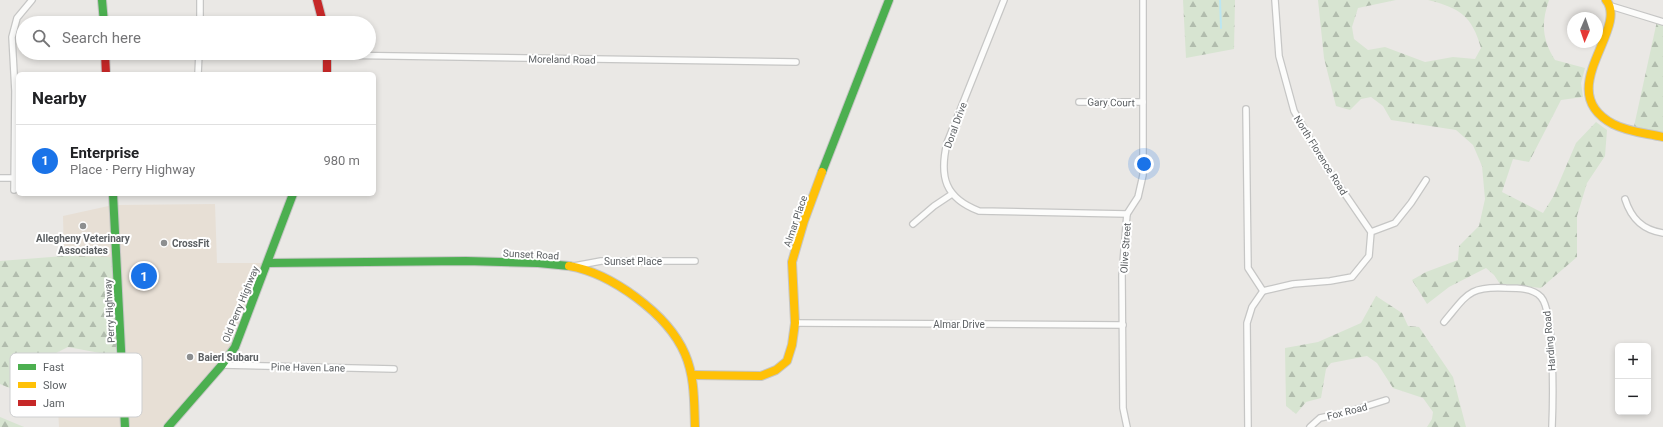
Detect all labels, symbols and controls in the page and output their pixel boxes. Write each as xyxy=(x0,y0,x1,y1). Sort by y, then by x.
north arrow xyxy=(1567,12,1603,48)
search box xyxy=(16,16,376,60)
icon: search xyxy=(30,27,52,49)
text: Search here xyxy=(62,29,141,47)
street label: Moreland Road xyxy=(528,53,596,66)
text: Nearby xyxy=(32,88,87,108)
street label: Gary Court xyxy=(1087,97,1135,108)
street label: Doral Drive xyxy=(942,101,969,150)
street label: North Florence Road xyxy=(1292,114,1349,197)
text: Enterprise xyxy=(70,144,139,162)
text: 1 xyxy=(41,153,49,168)
text: 980 m xyxy=(323,153,360,168)
your location xyxy=(1134,154,1154,174)
text: Place · Perry Highway xyxy=(70,162,195,177)
street label: Almar Place xyxy=(782,194,809,248)
marker: Allegheny Veterinary Associates xyxy=(78,221,88,231)
street label: Olive Street xyxy=(1118,222,1133,274)
place label: Allegheny Veterinary Associates xyxy=(36,233,131,256)
marker: CrossFit xyxy=(159,238,169,248)
place label: CrossFit xyxy=(172,238,210,249)
street label: Sunset Road xyxy=(503,248,559,261)
street label: Sunset Place xyxy=(604,256,662,267)
pin: 1 xyxy=(131,261,157,291)
street label: Old Perry Highway xyxy=(220,264,261,344)
street label: Perry Highway xyxy=(102,279,117,343)
street label: Harding Road xyxy=(1541,310,1558,372)
street label: Almar Drive xyxy=(933,319,985,330)
map controls xyxy=(1615,343,1651,415)
button: + xyxy=(1615,343,1651,379)
marker: Baierl Subaru xyxy=(185,352,195,362)
place label: Baierl Subaru xyxy=(198,352,259,363)
legend xyxy=(10,353,142,417)
text: Fast xyxy=(43,361,65,374)
street label: Pine Haven Lane xyxy=(271,361,345,374)
text: Slow xyxy=(43,379,67,392)
button: − xyxy=(1615,379,1651,415)
text: Jam xyxy=(43,397,65,410)
street label: Fox Road xyxy=(1326,401,1369,422)

